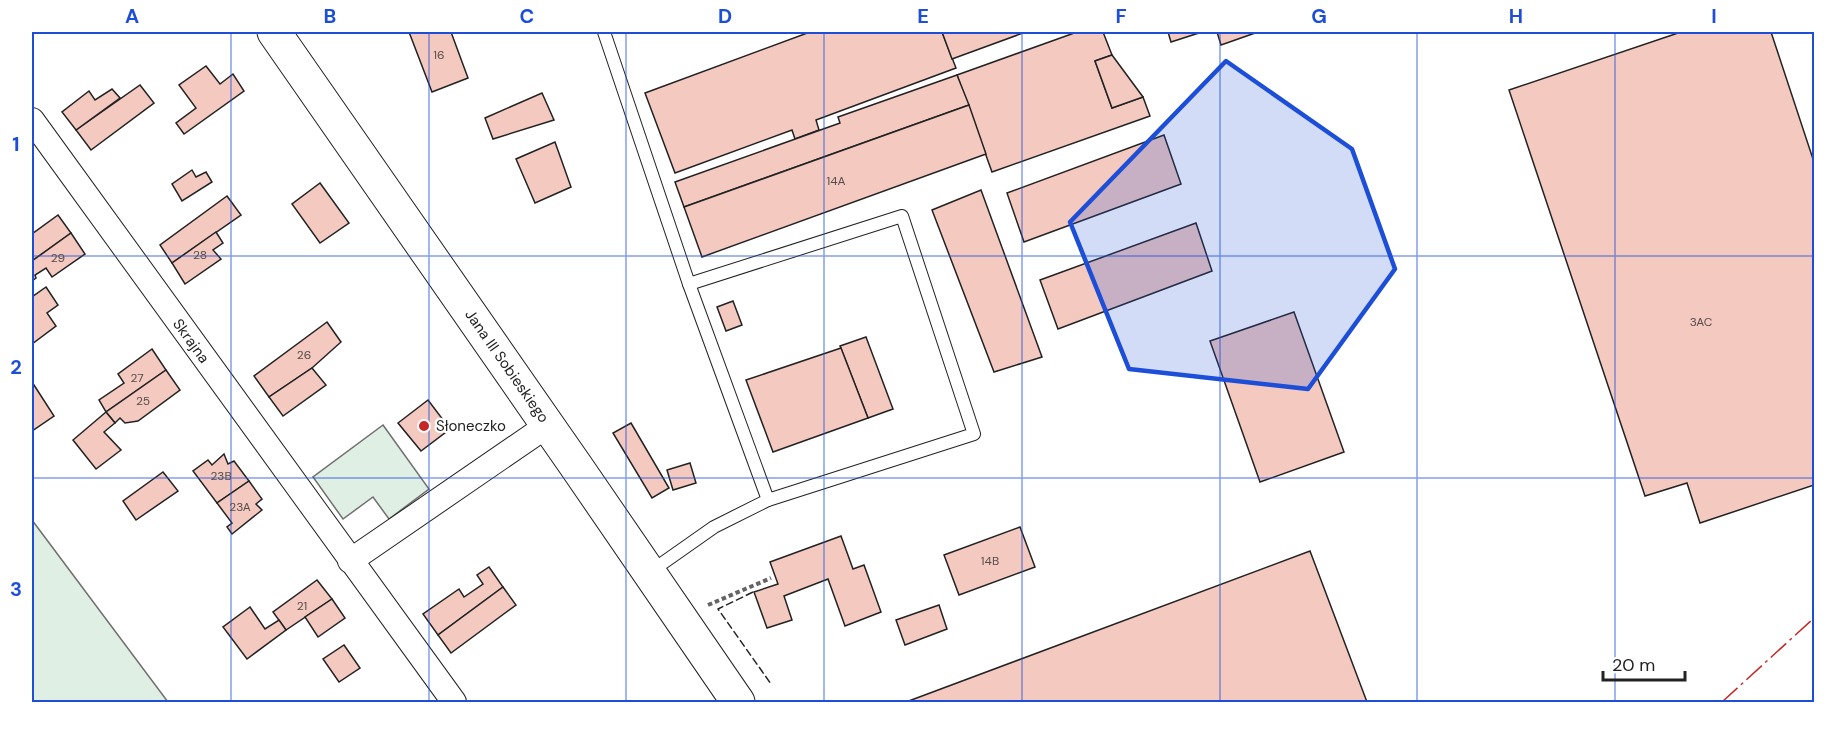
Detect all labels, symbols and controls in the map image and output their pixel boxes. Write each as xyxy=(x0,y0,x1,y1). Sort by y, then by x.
text: A xyxy=(125,3,139,29)
text: B xyxy=(324,3,336,29)
text: C xyxy=(520,3,534,29)
text: D xyxy=(718,3,732,29)
text: E xyxy=(917,3,929,29)
text: F xyxy=(1115,3,1127,29)
text: G xyxy=(1311,3,1327,29)
text: H xyxy=(1509,3,1523,29)
text: I xyxy=(1711,3,1717,29)
house number: 16 xyxy=(433,47,445,63)
text: 1 xyxy=(12,131,20,157)
house number: 14A xyxy=(827,173,846,189)
house number: 28 xyxy=(193,247,207,263)
house number: 29 xyxy=(51,250,65,266)
street label: Jana III Sobieskiego xyxy=(460,305,554,427)
house number: 3AC xyxy=(1690,314,1713,330)
street label: Skrajna xyxy=(168,315,214,367)
house number: 26 xyxy=(297,347,311,363)
text: 2 xyxy=(10,354,22,380)
house number: 27 xyxy=(130,370,144,386)
house number: 25 xyxy=(136,393,150,409)
place label: Słoneczko xyxy=(436,416,506,436)
marker: Słoneczko xyxy=(417,419,431,433)
house number: 23B xyxy=(210,468,232,484)
house number: 23A xyxy=(229,499,251,515)
house number: 14B xyxy=(981,553,999,569)
text: 3 xyxy=(10,576,22,602)
house number: 21 xyxy=(297,598,307,614)
scale bar xyxy=(1603,644,1686,682)
text: 20 m xyxy=(1612,653,1655,677)

